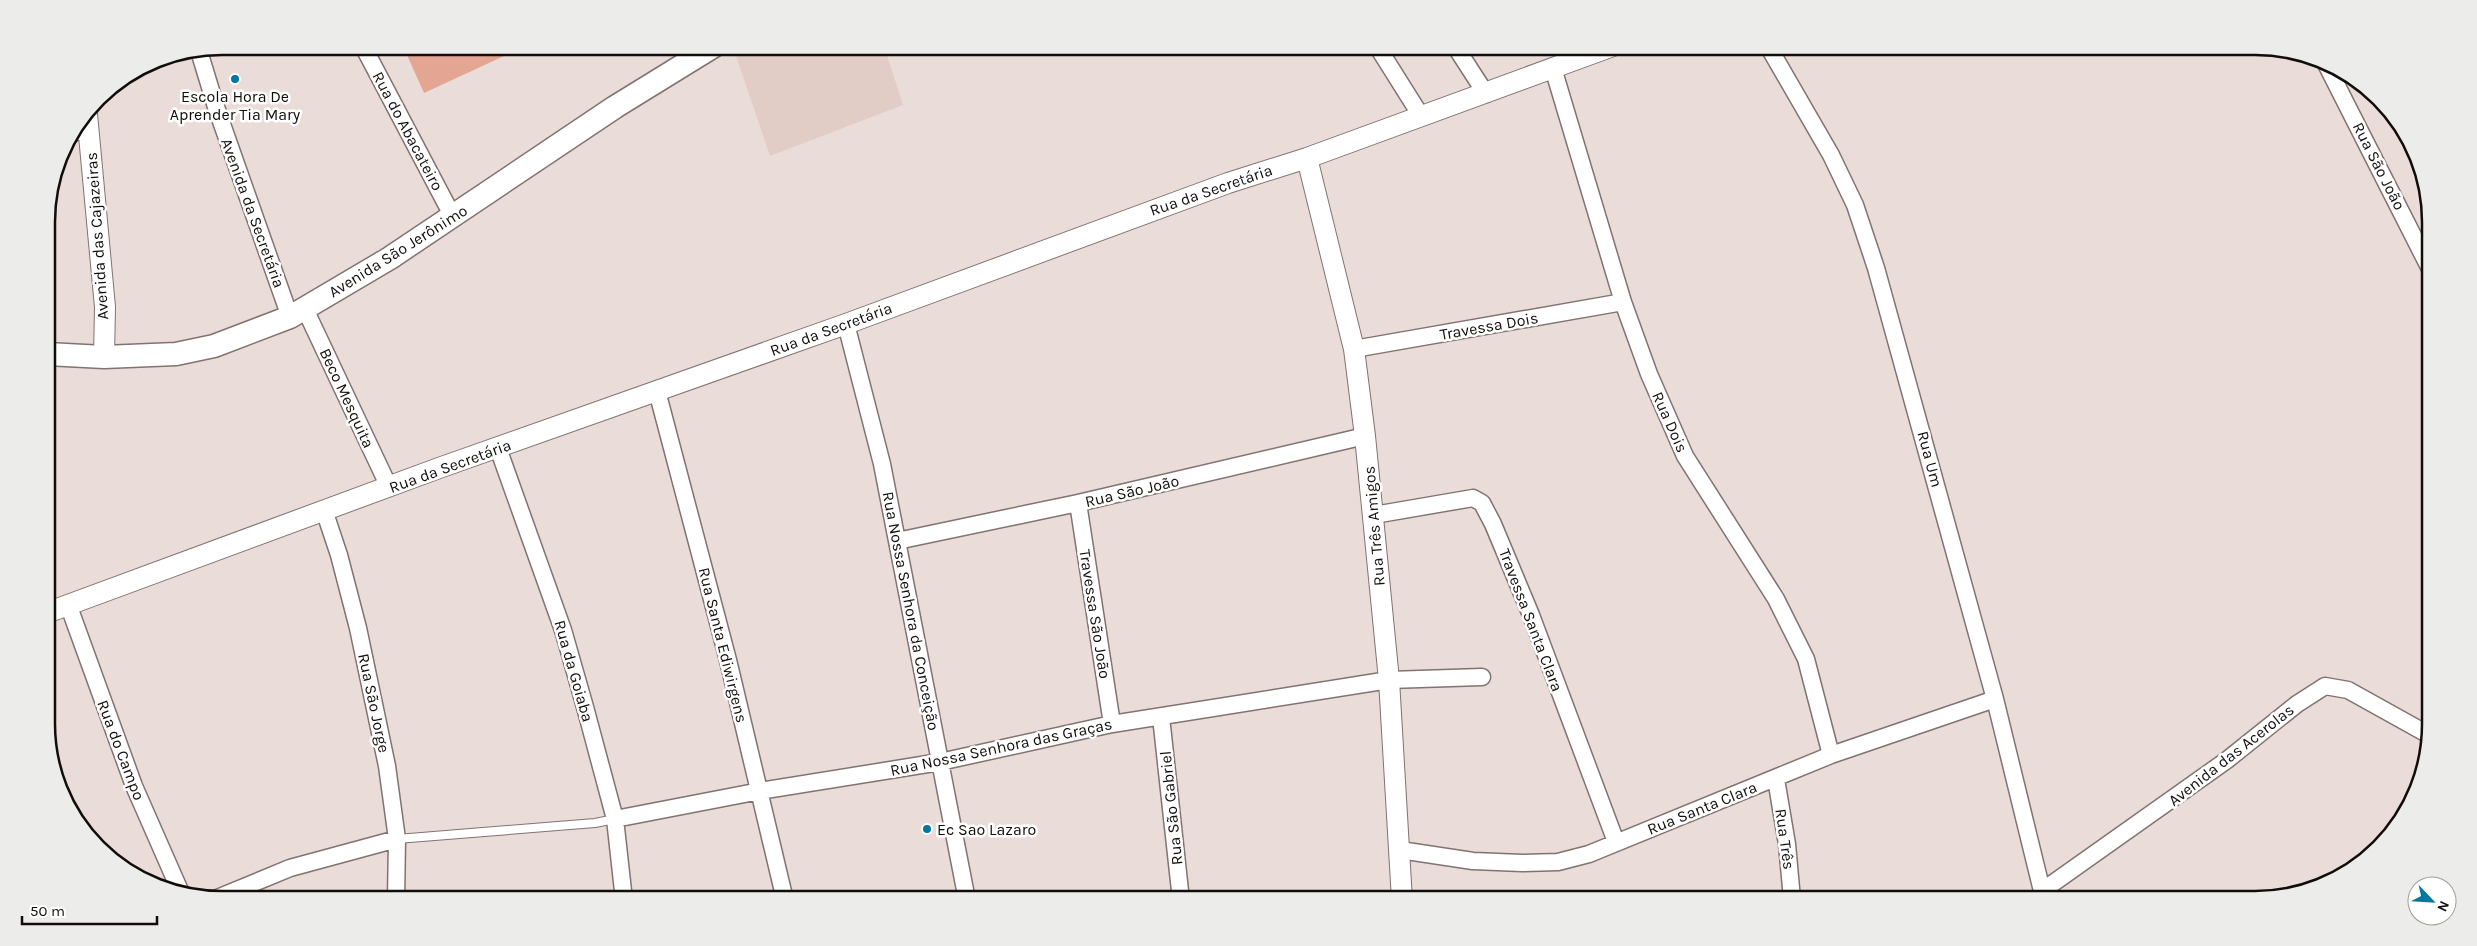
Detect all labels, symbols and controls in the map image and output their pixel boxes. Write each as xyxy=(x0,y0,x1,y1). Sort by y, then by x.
street label: Rua do Abacateiro xyxy=(369,68,447,194)
marker: Escola Hora De Aprender Tia Mary xyxy=(229,73,241,85)
place label: Escola Hora De Aprender Tia Mary xyxy=(170,87,301,124)
street label: Rua São João xyxy=(2349,119,2409,213)
street label: Avenida da Secretária xyxy=(217,136,289,290)
street label: Avenida das Cajazeiras xyxy=(82,151,112,321)
street label: Rua da Secretária xyxy=(1147,160,1275,220)
street label: Avenida São Jerônimo xyxy=(325,201,471,301)
street label: Rua da Secretária xyxy=(767,298,895,360)
street label: Travessa Dois xyxy=(1438,308,1540,344)
street label: Beco Mesquita xyxy=(316,345,378,451)
street label: Rua Dois xyxy=(1648,389,1692,455)
street label: Rua Um xyxy=(1913,429,1947,489)
street label: Rua da Secretária xyxy=(386,435,514,497)
street label: Rua Três Amigos xyxy=(1359,465,1389,587)
street label: Rua São João xyxy=(1083,471,1181,511)
street label: Rua Nossa Senhora da Conceição xyxy=(879,490,943,732)
street label: Travessa Santa Clara xyxy=(1495,546,1567,694)
street label: Travessa São João xyxy=(1075,548,1115,680)
street label: Rua Santa Ediwirgens xyxy=(695,565,751,725)
street label: Rua da Goiaba xyxy=(550,618,598,724)
street label: Rua São Jorge xyxy=(354,652,394,754)
street label: Rua do Campo xyxy=(93,697,149,803)
street label: Avenida das Acerolas xyxy=(2164,700,2298,810)
street label: Rua Nossa Senhora das Graças xyxy=(888,714,1114,780)
street label: Rua São Gabriel xyxy=(1156,750,1186,866)
street label: Rua Santa Clara xyxy=(1644,777,1760,839)
street label: Rua Três xyxy=(1771,807,1799,871)
place label: Ec Sao Lazaro xyxy=(937,820,1036,839)
marker: Ec Sao Lazaro xyxy=(921,823,933,835)
north arrow xyxy=(2407,876,2457,926)
scale bar xyxy=(22,894,158,926)
text: N xyxy=(2434,898,2453,914)
text: 50 m xyxy=(30,902,65,920)

